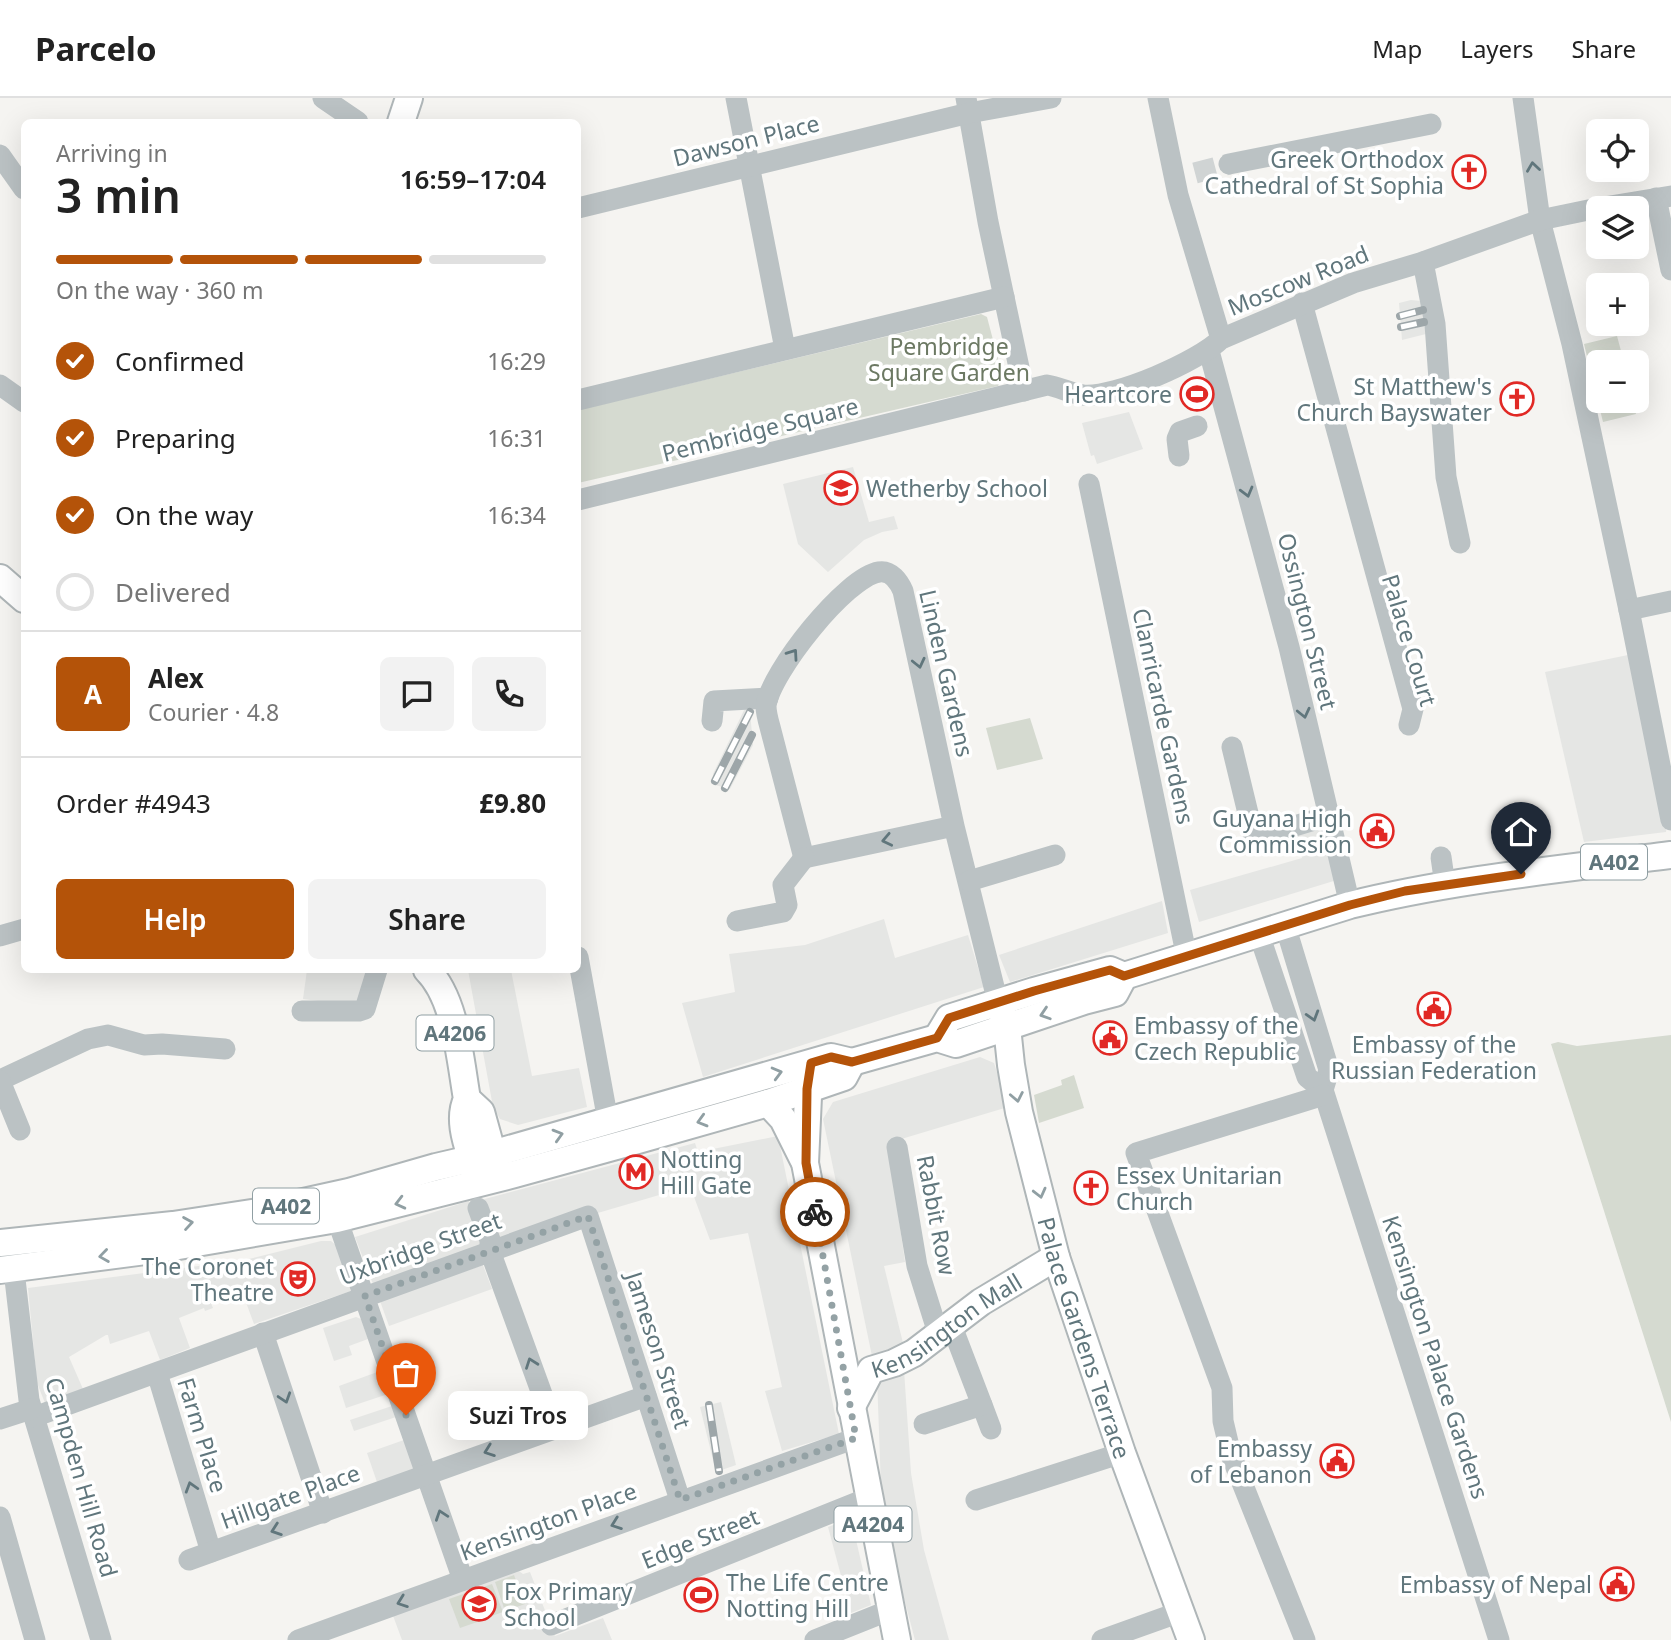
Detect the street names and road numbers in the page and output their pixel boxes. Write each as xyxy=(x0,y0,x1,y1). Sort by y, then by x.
street label: Dawson Place xyxy=(670,106,822,174)
street label: Moscow Road xyxy=(1223,237,1373,323)
street label: Pembridge Square xyxy=(659,389,861,469)
street label: Ossington Street xyxy=(1271,529,1345,713)
street label: Palace Court xyxy=(1375,570,1445,710)
street label: Linden Gardens xyxy=(912,586,982,760)
street label: Clanricarde Gardens xyxy=(1125,605,1203,827)
road number: A402 xyxy=(1581,844,1647,880)
road number: A4206 xyxy=(416,1016,494,1051)
street label: Rabbit Row xyxy=(910,1152,964,1278)
road number: A402 xyxy=(253,1188,319,1224)
street label: Uxbridge Street xyxy=(335,1204,505,1292)
street label: Kensington Palace Gardens xyxy=(1375,1211,1497,1503)
street label: Palace Gardens Terrace xyxy=(1030,1214,1139,1463)
street label: Kensington Mall xyxy=(867,1265,1028,1385)
street label: Jameson Street xyxy=(618,1266,699,1432)
street label: Campden Hill Road xyxy=(38,1373,126,1581)
street label: Farm Place xyxy=(170,1374,236,1496)
street label: Hillgate Place xyxy=(216,1456,364,1536)
street label: Kensington Place xyxy=(455,1474,641,1568)
street label: Edge Street xyxy=(636,1500,764,1576)
road number: A4204 xyxy=(834,1506,912,1542)

